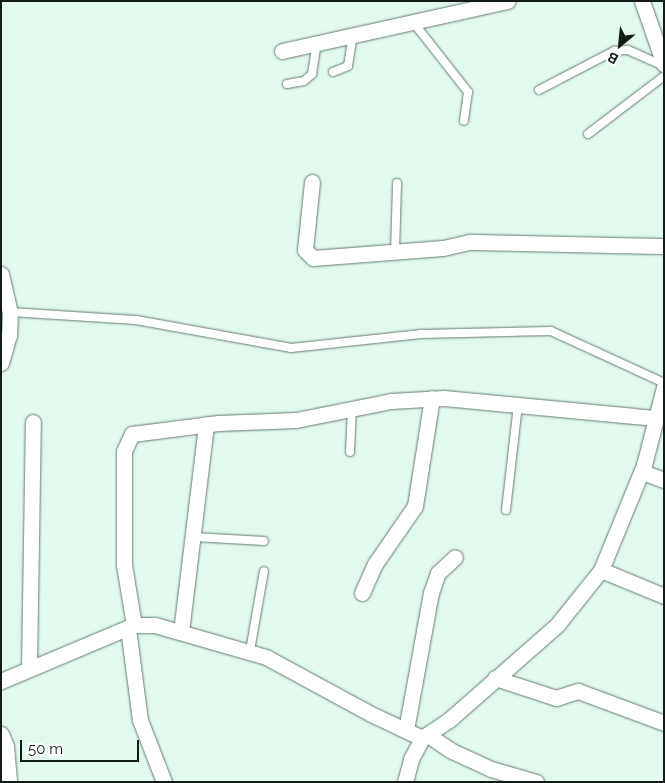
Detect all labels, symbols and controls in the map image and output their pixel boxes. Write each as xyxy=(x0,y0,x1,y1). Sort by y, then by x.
north arrow xyxy=(595,20,645,70)
text: B xyxy=(605,49,621,68)
scale bar xyxy=(22,730,141,762)
text: 50 m xyxy=(28,740,63,758)

